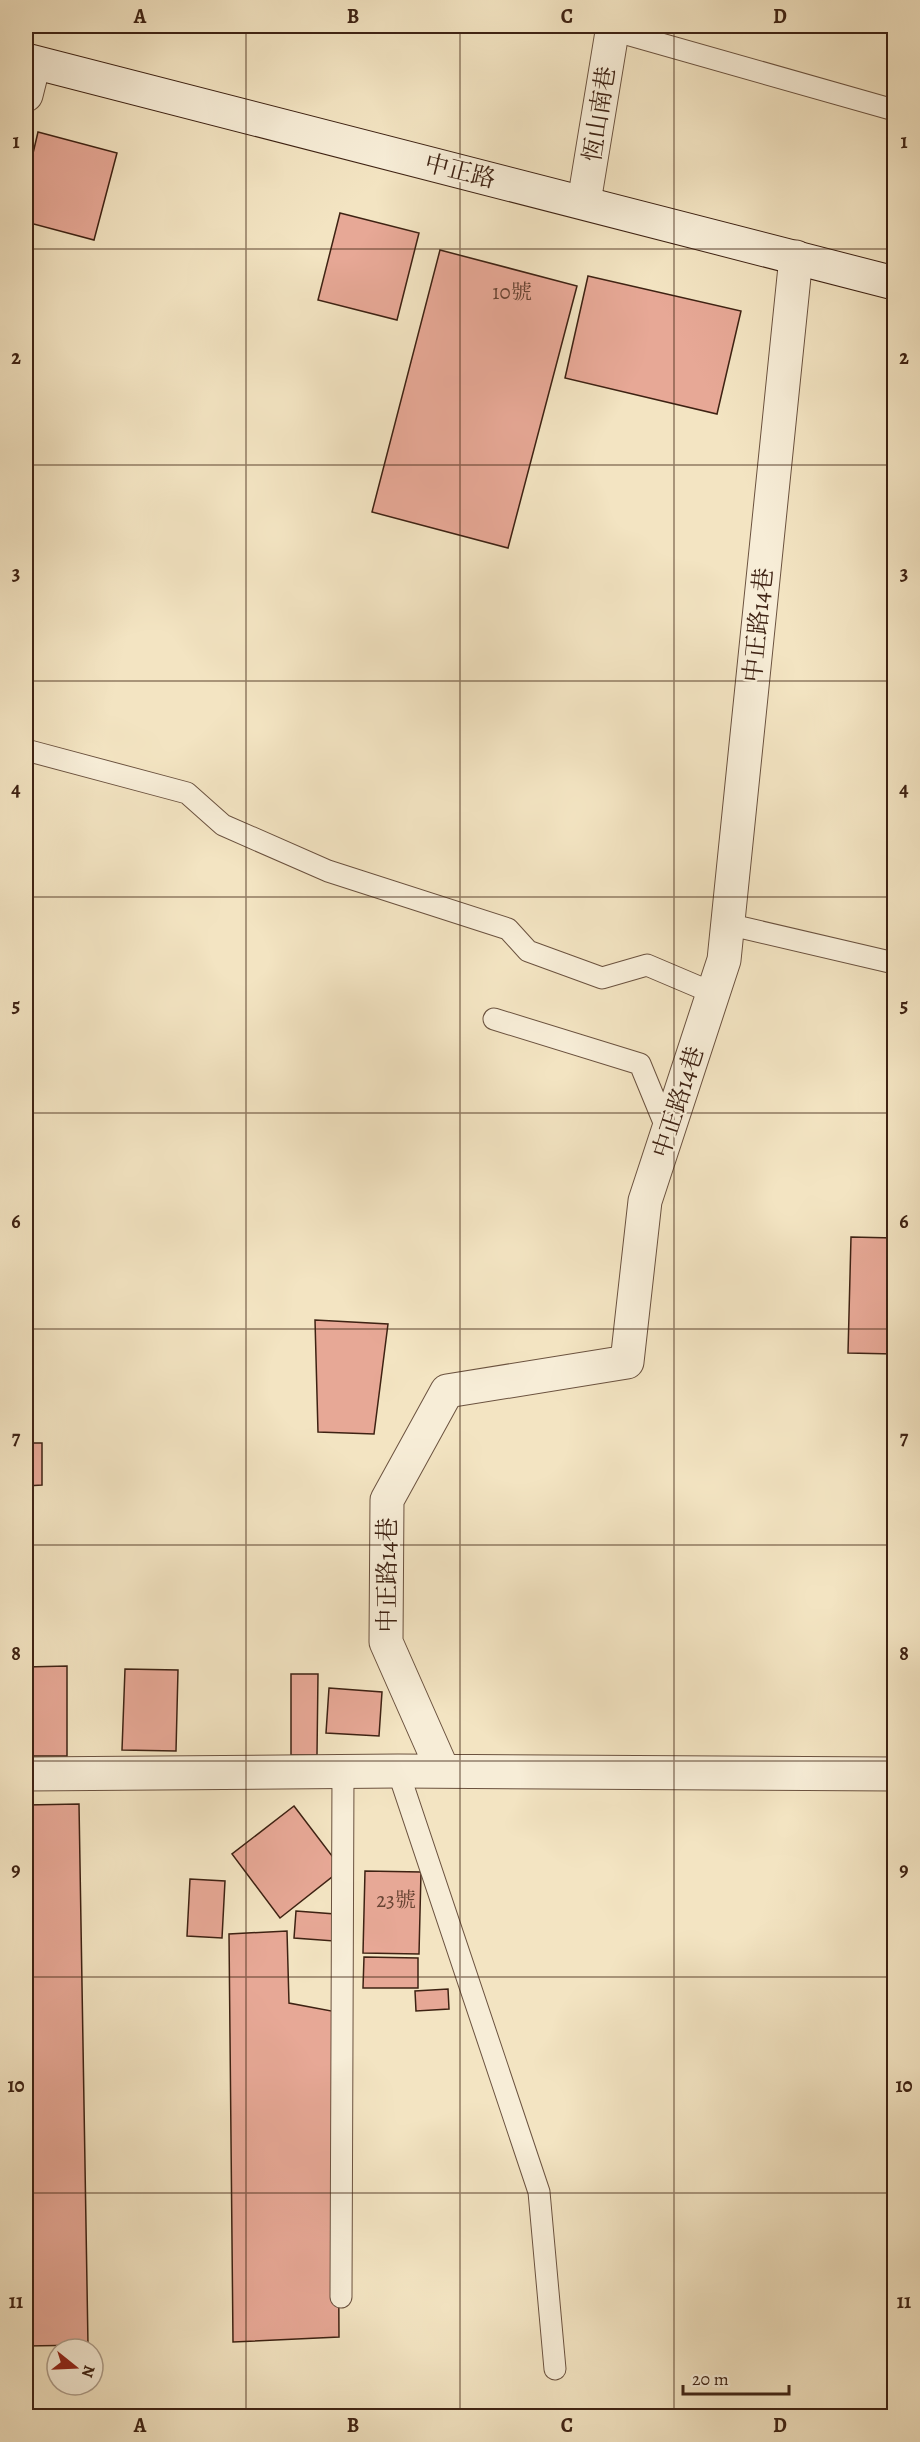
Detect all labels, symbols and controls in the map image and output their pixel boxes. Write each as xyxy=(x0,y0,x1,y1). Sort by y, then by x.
text: A xyxy=(133,3,147,30)
text: B xyxy=(347,3,359,30)
text: C xyxy=(561,3,573,30)
text: D xyxy=(773,3,787,30)
street label: 恆山南巷 xyxy=(576,64,622,164)
text: 1 xyxy=(12,128,20,155)
text: 1 xyxy=(900,128,908,155)
street label: 中正路 xyxy=(421,147,499,195)
house number: 10號 xyxy=(492,278,532,306)
text: 2 xyxy=(11,344,21,371)
text: 2 xyxy=(899,344,909,371)
text: 3 xyxy=(12,560,20,587)
text: 3 xyxy=(900,560,908,587)
street label: 中正路14巷 xyxy=(736,566,780,684)
text: 4 xyxy=(11,776,21,803)
text: 4 xyxy=(899,776,909,803)
text: 5 xyxy=(12,992,20,1019)
text: 5 xyxy=(900,992,908,1019)
street label: 中正路14巷 xyxy=(645,1042,711,1162)
text: 6 xyxy=(11,1208,21,1235)
text: 6 xyxy=(899,1208,909,1235)
text: 7 xyxy=(12,1424,21,1451)
text: 7 xyxy=(900,1424,909,1451)
street label: 中正路14巷 xyxy=(371,1517,403,1633)
text: 8 xyxy=(11,1640,21,1667)
text: 8 xyxy=(899,1640,909,1667)
text: 9 xyxy=(11,1856,21,1883)
text: 9 xyxy=(899,1856,909,1883)
house number: 23號 xyxy=(376,1886,416,1914)
text: 10 xyxy=(7,2072,25,2099)
text: 10 xyxy=(895,2072,913,2099)
text: 11 xyxy=(9,2288,23,2315)
text: 11 xyxy=(897,2288,911,2315)
north arrow xyxy=(45,2337,105,2397)
scale bar xyxy=(683,2358,790,2396)
text: N xyxy=(76,2362,101,2381)
text: 20 m xyxy=(692,2367,729,2391)
text: A xyxy=(133,2412,147,2439)
text: B xyxy=(347,2412,359,2439)
text: C xyxy=(561,2412,573,2439)
text: D xyxy=(773,2412,787,2439)

